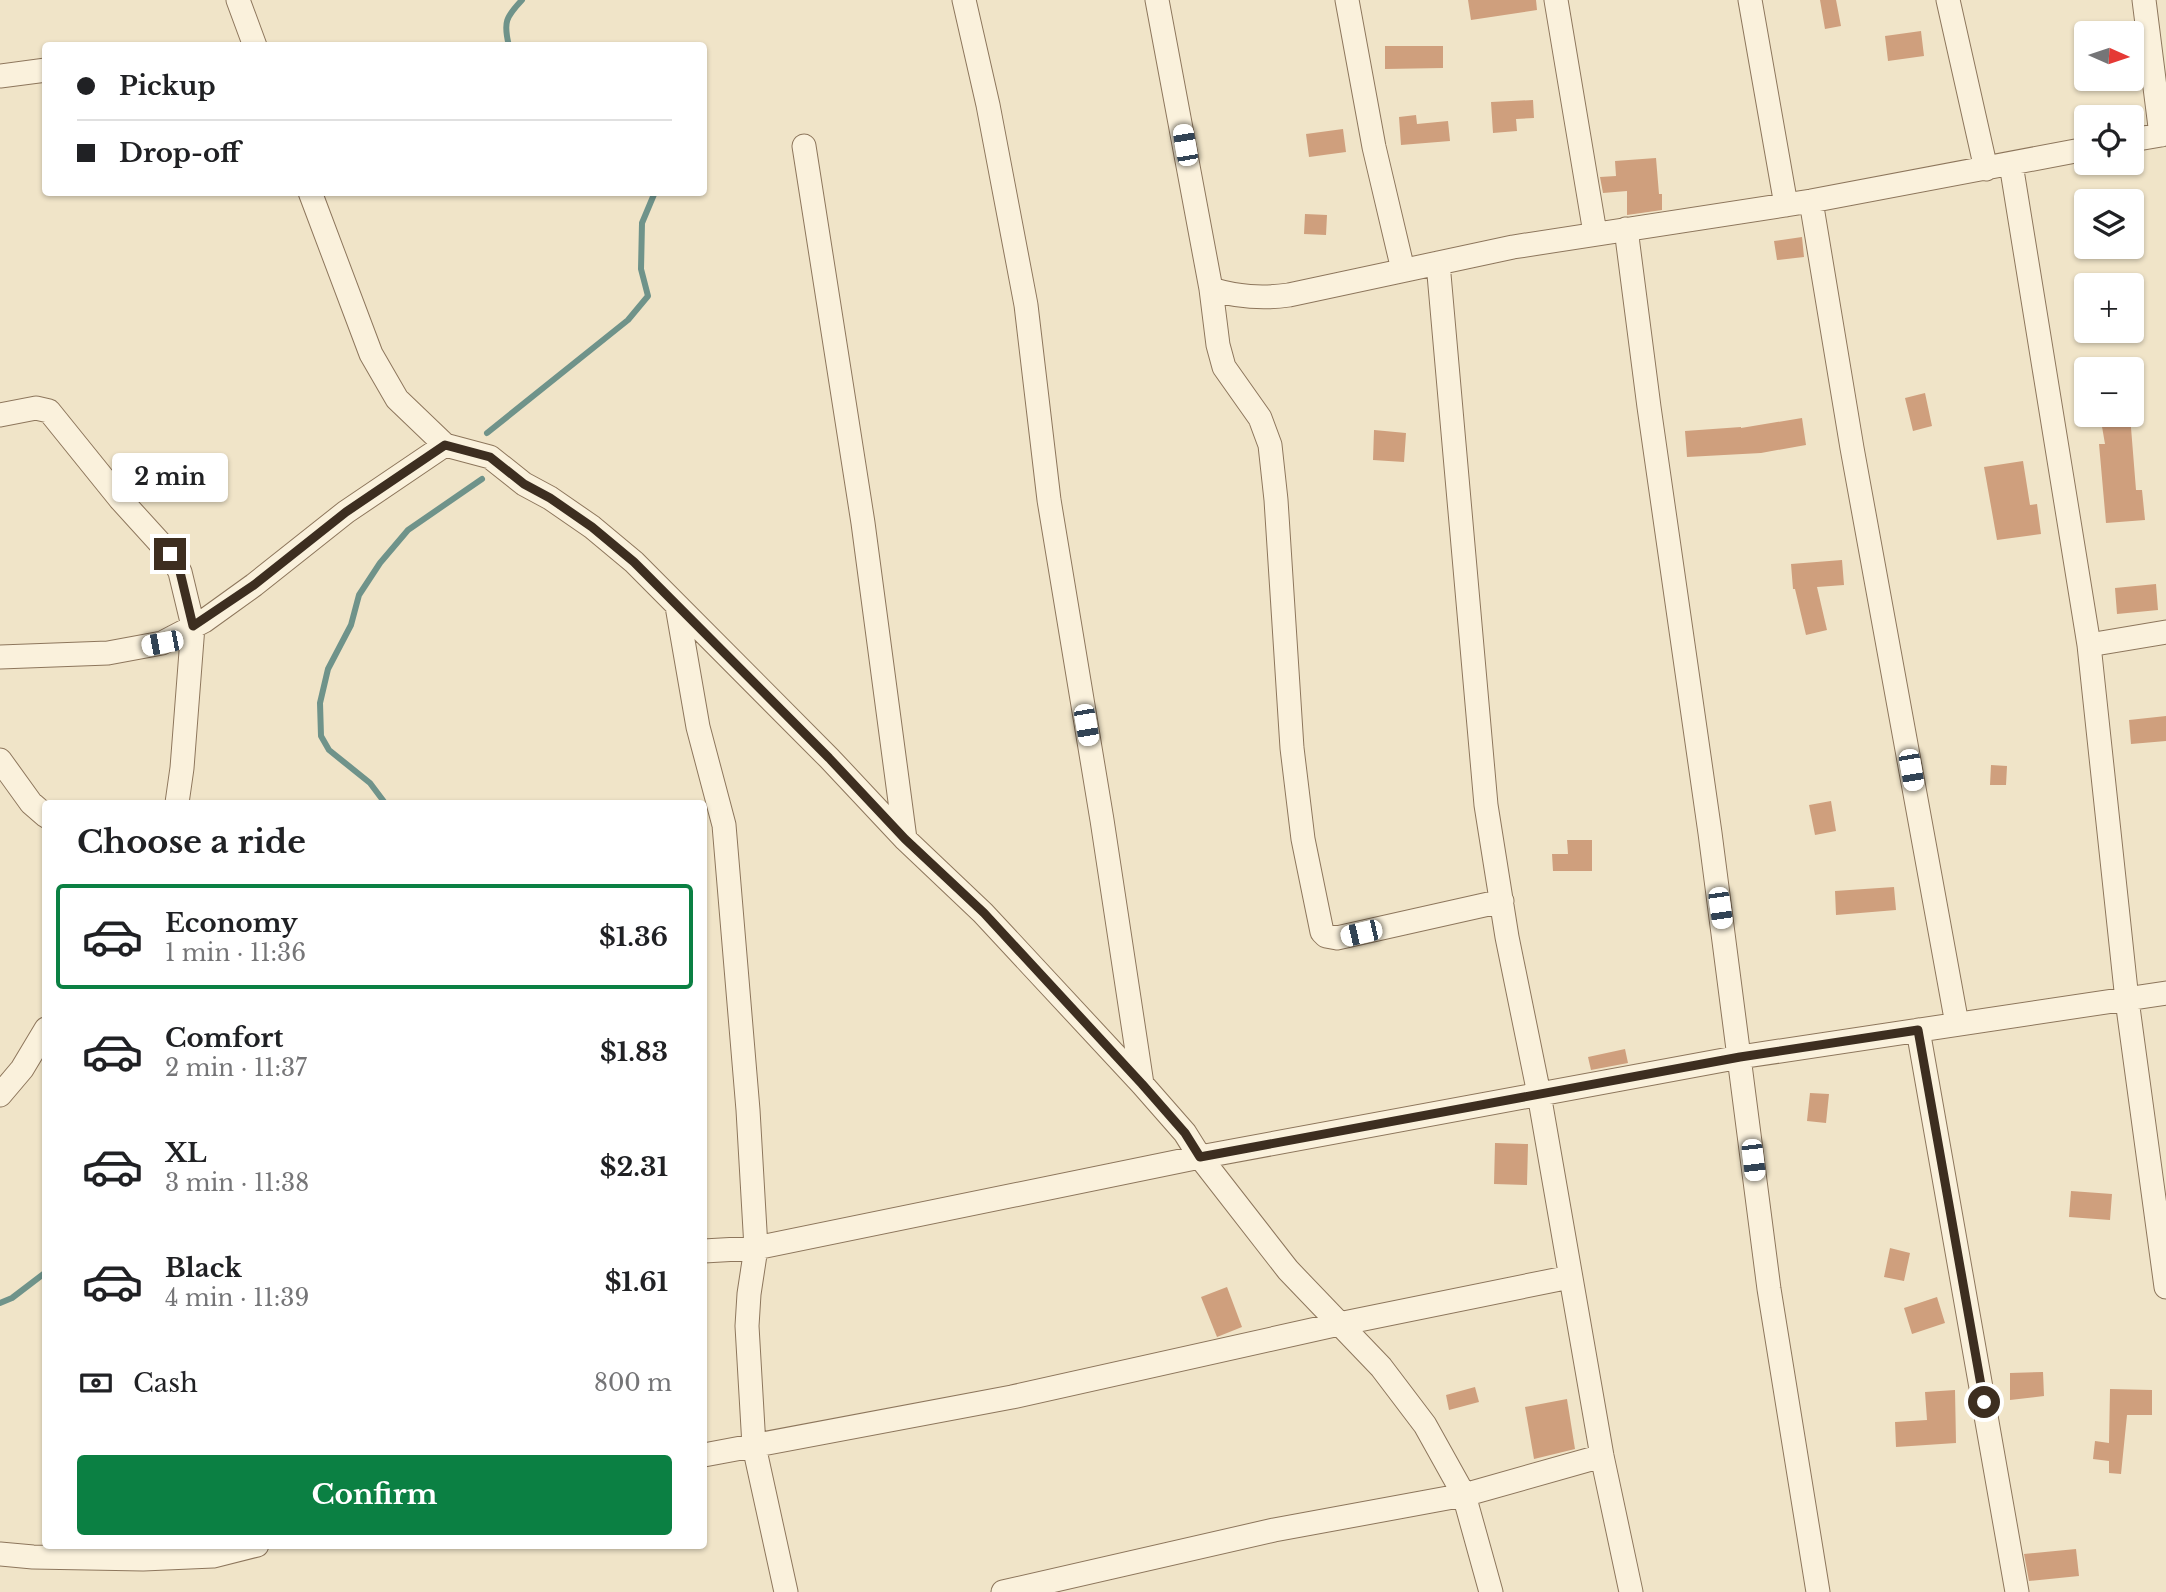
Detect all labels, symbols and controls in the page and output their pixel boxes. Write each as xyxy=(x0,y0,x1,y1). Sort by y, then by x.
north arrow xyxy=(2074,21,2144,91)
map controls xyxy=(2074,21,2144,427)
text: Pickup xyxy=(119,70,216,102)
button: locate xyxy=(2074,105,2144,175)
car xyxy=(1172,122,1199,168)
text: Drop-off xyxy=(119,137,240,169)
button: layers xyxy=(2074,189,2144,259)
button: + xyxy=(2074,273,2144,343)
button: − xyxy=(2074,357,2144,427)
callout: 2 min xyxy=(112,452,228,502)
text: 2 min xyxy=(134,463,206,491)
route end xyxy=(154,538,186,570)
car xyxy=(140,629,185,657)
car xyxy=(1073,702,1100,748)
car xyxy=(1898,747,1925,793)
text: Choose a ride xyxy=(77,822,306,862)
car xyxy=(1707,886,1734,930)
icon: car xyxy=(81,905,144,968)
text: Economy xyxy=(165,907,298,939)
car xyxy=(1339,918,1384,948)
text: $1.36 xyxy=(599,921,668,953)
text: 1 min · 11:36 xyxy=(165,939,306,967)
icon: car xyxy=(81,1020,144,1083)
text: Comfort xyxy=(165,1022,283,1054)
text: $1.83 xyxy=(600,1036,668,1068)
text: 2 min · 11:37 xyxy=(165,1054,307,1082)
icon: car xyxy=(81,1135,144,1198)
text: XL xyxy=(165,1137,207,1169)
car xyxy=(1741,1138,1766,1182)
text: $2.31 xyxy=(600,1151,668,1183)
text: 3 min · 11:38 xyxy=(165,1169,309,1197)
icon: car xyxy=(81,1250,144,1313)
text: Black xyxy=(165,1252,242,1284)
text: $1.61 xyxy=(605,1266,668,1298)
text: 4 min · 11:39 xyxy=(165,1284,309,1312)
icon: cash xyxy=(77,1364,115,1402)
text: Cash xyxy=(133,1367,198,1399)
text: 800 m xyxy=(594,1369,672,1397)
route start xyxy=(1968,1386,2000,1418)
button: Confirm xyxy=(77,1455,672,1535)

